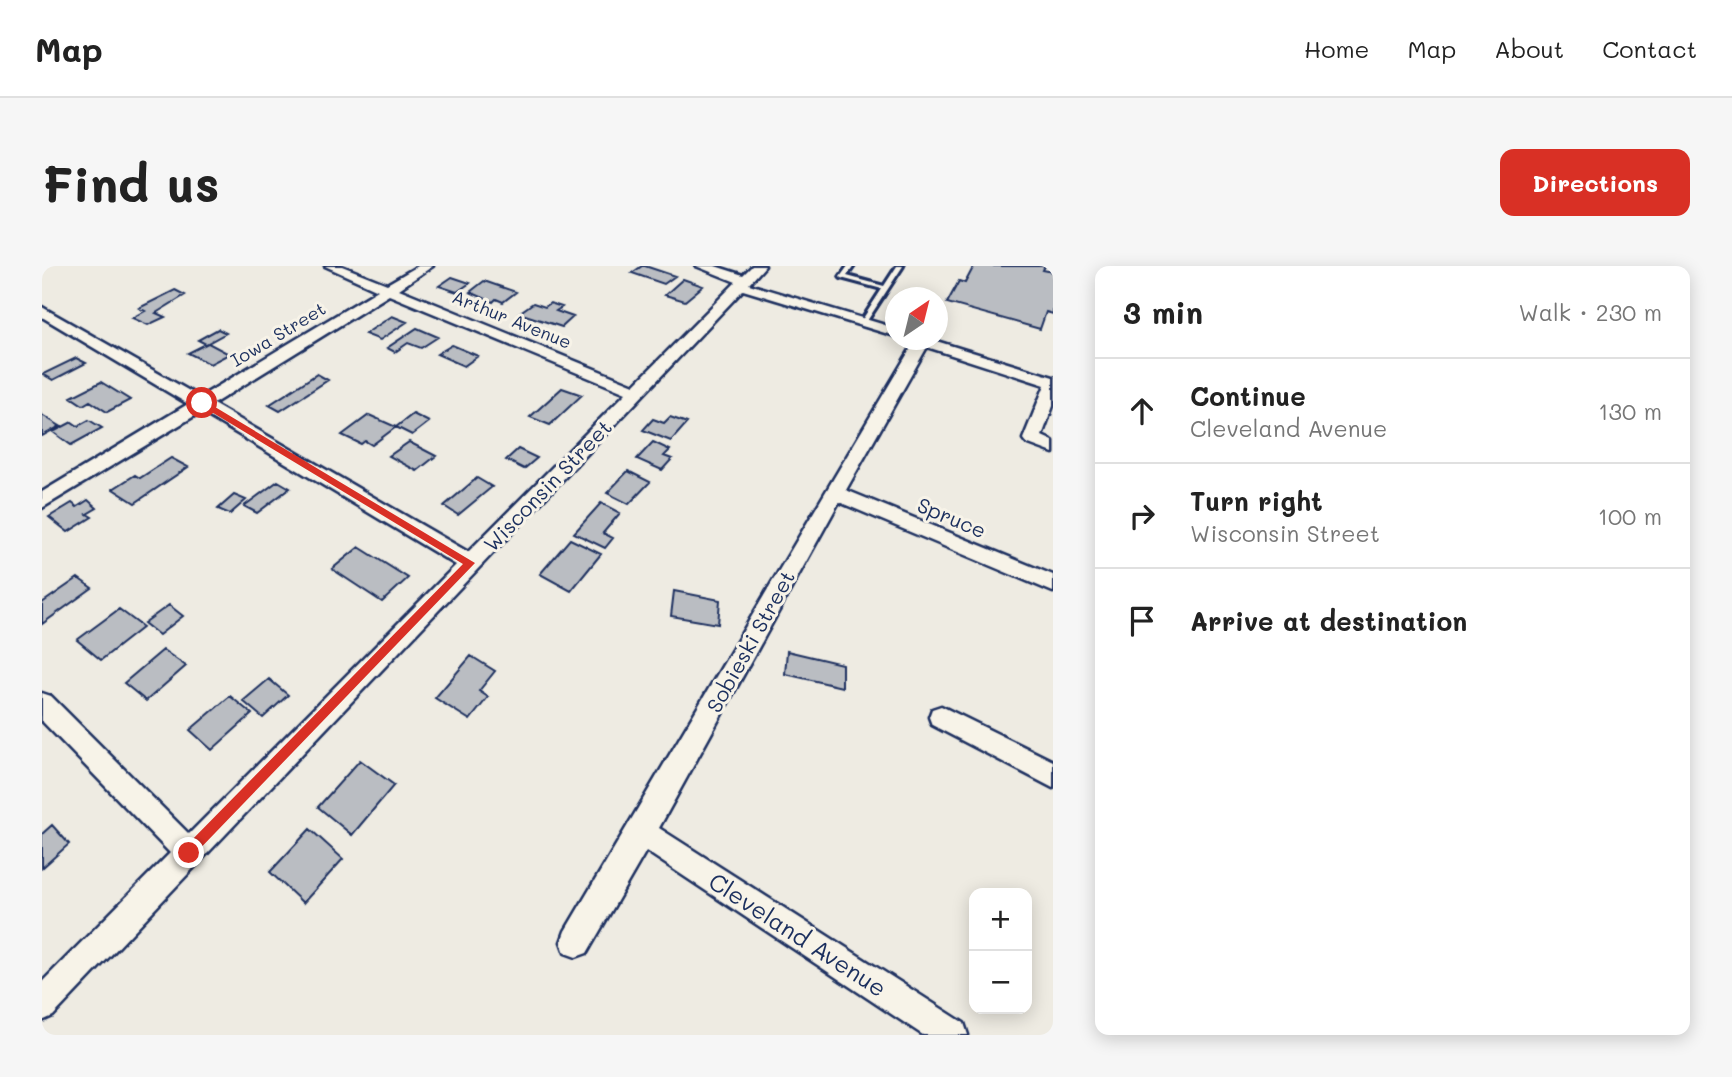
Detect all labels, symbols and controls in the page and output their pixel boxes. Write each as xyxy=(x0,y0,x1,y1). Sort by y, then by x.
text: Map xyxy=(35,27,103,70)
text: Home xyxy=(1304,33,1369,64)
text: Map xyxy=(1407,33,1456,64)
text: About xyxy=(1494,33,1564,64)
text: Contact xyxy=(1602,33,1697,64)
button: Directions xyxy=(1500,149,1690,216)
text: Find us xyxy=(42,151,220,214)
street label: Arthur Avenue xyxy=(449,284,575,354)
north arrow xyxy=(885,287,948,350)
text: 3 min xyxy=(1123,292,1203,332)
street label: Iowa Street xyxy=(226,296,330,372)
text: Walk · 230 m xyxy=(1519,297,1662,327)
text: Continue xyxy=(1190,379,1306,413)
route start xyxy=(186,387,217,418)
icon: ahead xyxy=(1123,392,1161,430)
text: 130 m xyxy=(1598,396,1662,426)
street label: Wisconsin Street xyxy=(477,413,617,557)
text: Cleveland Avenue xyxy=(1190,413,1387,443)
text: Turn right xyxy=(1190,484,1323,518)
street label: Spruce xyxy=(914,490,990,544)
icon: right xyxy=(1123,497,1161,535)
text: 100 m xyxy=(1598,501,1662,531)
text: Wisconsin Street xyxy=(1190,518,1380,548)
street label: Sobieski Street xyxy=(700,565,800,717)
icon: arrive xyxy=(1123,602,1161,640)
text: Arrive at destination xyxy=(1190,604,1467,638)
route end xyxy=(173,837,204,868)
street label: Cleveland Avenue xyxy=(703,865,893,1003)
map controls xyxy=(969,888,1032,1014)
button: + xyxy=(969,888,1032,951)
button: − xyxy=(969,951,1032,1014)

